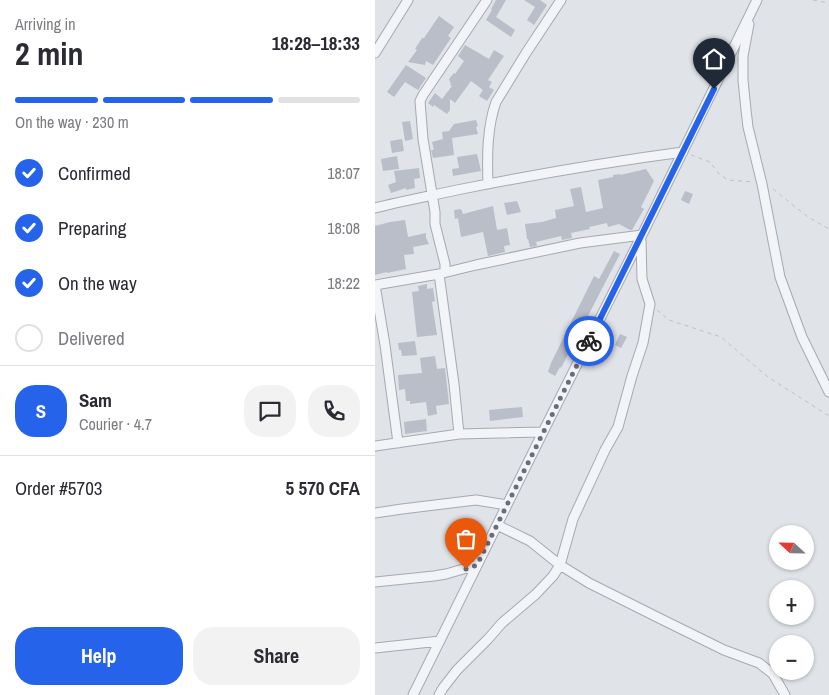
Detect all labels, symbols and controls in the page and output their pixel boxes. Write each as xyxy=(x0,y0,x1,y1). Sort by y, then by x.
text: Arriving in xyxy=(15,13,76,35)
text: 18:28–18:33 xyxy=(272,30,360,56)
text: 2 min xyxy=(15,32,84,75)
pin xyxy=(693,38,735,89)
icon: home xyxy=(700,45,728,73)
text: On the way · 230 m xyxy=(15,111,129,133)
icon: check xyxy=(15,159,43,187)
text: Confirmed xyxy=(58,160,131,186)
text: 18:07 xyxy=(327,162,360,184)
icon: check xyxy=(15,214,43,242)
text: Preparing xyxy=(58,215,126,241)
text: 18:08 xyxy=(327,217,360,239)
icon: check xyxy=(15,269,43,297)
text: On the way xyxy=(58,270,137,296)
text: 18:22 xyxy=(327,272,360,294)
courier xyxy=(564,316,614,366)
text: Delivered xyxy=(58,325,125,351)
icon: bike xyxy=(575,327,603,355)
button: chat xyxy=(244,385,296,437)
button: phone xyxy=(308,385,360,437)
text: Sam xyxy=(79,387,112,413)
text: S xyxy=(36,398,46,424)
text: Courier · 4.7 xyxy=(79,413,152,435)
text: Order #5703 xyxy=(15,475,102,501)
text: 5 570 CFA xyxy=(286,475,360,501)
pin xyxy=(445,518,487,569)
icon: bag xyxy=(452,525,480,553)
north arrow xyxy=(769,525,814,570)
map controls xyxy=(769,525,814,680)
button: + xyxy=(769,580,814,625)
button: Help xyxy=(15,627,183,685)
button: Share xyxy=(193,627,360,685)
button: − xyxy=(769,635,814,680)

